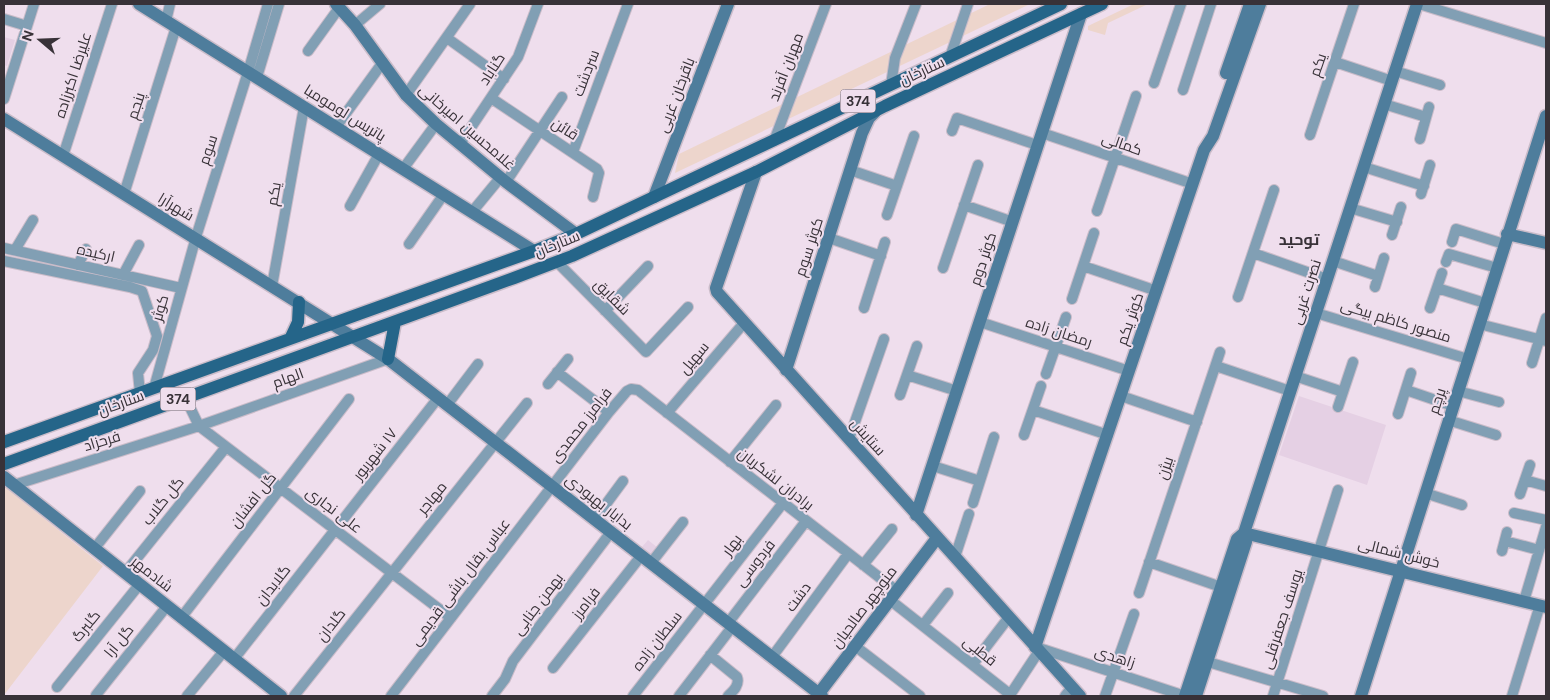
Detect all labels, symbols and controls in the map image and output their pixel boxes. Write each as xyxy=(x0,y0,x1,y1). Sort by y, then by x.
north arrow xyxy=(15,15,65,65)
text: N xyxy=(18,28,38,44)
street label: علیرضا اکبرزاده xyxy=(50,29,96,121)
street label: مهران آفرند xyxy=(764,30,808,104)
street label: سردشت xyxy=(568,47,604,99)
street label: گناباد xyxy=(474,49,510,89)
street label: یکم xyxy=(1305,51,1331,79)
street label: ستارخان xyxy=(896,52,948,90)
street label: باقرخان غربی xyxy=(652,54,700,136)
street label: غلامحسین امیرخانی xyxy=(414,79,520,175)
street label: پاتریس لومومبا xyxy=(300,80,390,146)
street label: پنجم xyxy=(122,90,150,122)
road number: 374 xyxy=(840,90,876,112)
street label: قائن xyxy=(548,113,582,145)
street label: کمالی xyxy=(1099,128,1145,160)
street label: سوم xyxy=(194,132,222,168)
street label: یکم xyxy=(262,181,286,207)
street label: شهرآرا xyxy=(154,188,198,226)
street label: کوثر سوم xyxy=(790,215,828,279)
street label: ستارخان xyxy=(531,226,583,262)
district label: توحید xyxy=(1279,229,1320,250)
street label: کوثر دوم xyxy=(965,230,1001,288)
street label: ارکیده xyxy=(75,239,117,267)
street label: نصرت غربی xyxy=(1286,257,1326,327)
street label: شقایق xyxy=(589,274,635,320)
street label: کوثر یکم xyxy=(1112,290,1148,348)
street label: کوثر xyxy=(146,292,173,324)
street label: منصور کاظم بیگی xyxy=(1338,295,1454,347)
street label: رمضان زاده xyxy=(1023,312,1095,352)
street label: سهیل xyxy=(674,337,714,379)
street label: الهام xyxy=(270,363,306,393)
street label: فرامرز محمدی xyxy=(545,383,617,467)
street label: ستارخان xyxy=(95,385,147,421)
street label: پرچم xyxy=(1423,385,1451,417)
road number: 374 xyxy=(160,388,196,410)
street label: ستایش xyxy=(846,414,890,460)
street label: ١٧ شهریور xyxy=(348,424,402,485)
street label: فرحزاد xyxy=(81,426,123,456)
street label: برادران لشکریان xyxy=(734,443,818,515)
street label: بیژن xyxy=(1152,454,1178,482)
street label: گل افشان xyxy=(225,468,281,532)
street label: بدایار بهبودی xyxy=(561,469,637,535)
street label: گل گلاب xyxy=(137,473,189,529)
street label: مهاجر xyxy=(412,477,451,519)
street label: علی نجاری xyxy=(302,482,366,538)
street label: عباس بقال باشی قدیمی xyxy=(406,514,514,650)
street label: بهار xyxy=(717,530,747,561)
street label: خوش شمالی xyxy=(1356,533,1442,573)
street label: فردوسی xyxy=(730,535,780,591)
street label: شادمهر xyxy=(126,551,177,597)
street label: گلابدان xyxy=(251,561,295,609)
street label: منوچهر صالحیان xyxy=(826,562,902,652)
street label: یوسف جعفرقلی xyxy=(1256,567,1308,671)
street label: بهمن جنابی xyxy=(508,569,568,639)
street label: دشت xyxy=(781,578,815,616)
street label: فرامرز xyxy=(567,583,605,624)
street label: گلدان xyxy=(312,604,350,646)
street label: گلبرگ xyxy=(67,606,105,646)
street label: سلطان زاده xyxy=(627,607,687,675)
street label: گل آرا xyxy=(100,620,138,662)
street label: قطبی xyxy=(959,631,1001,671)
street label: زاهدی xyxy=(1092,641,1138,673)

